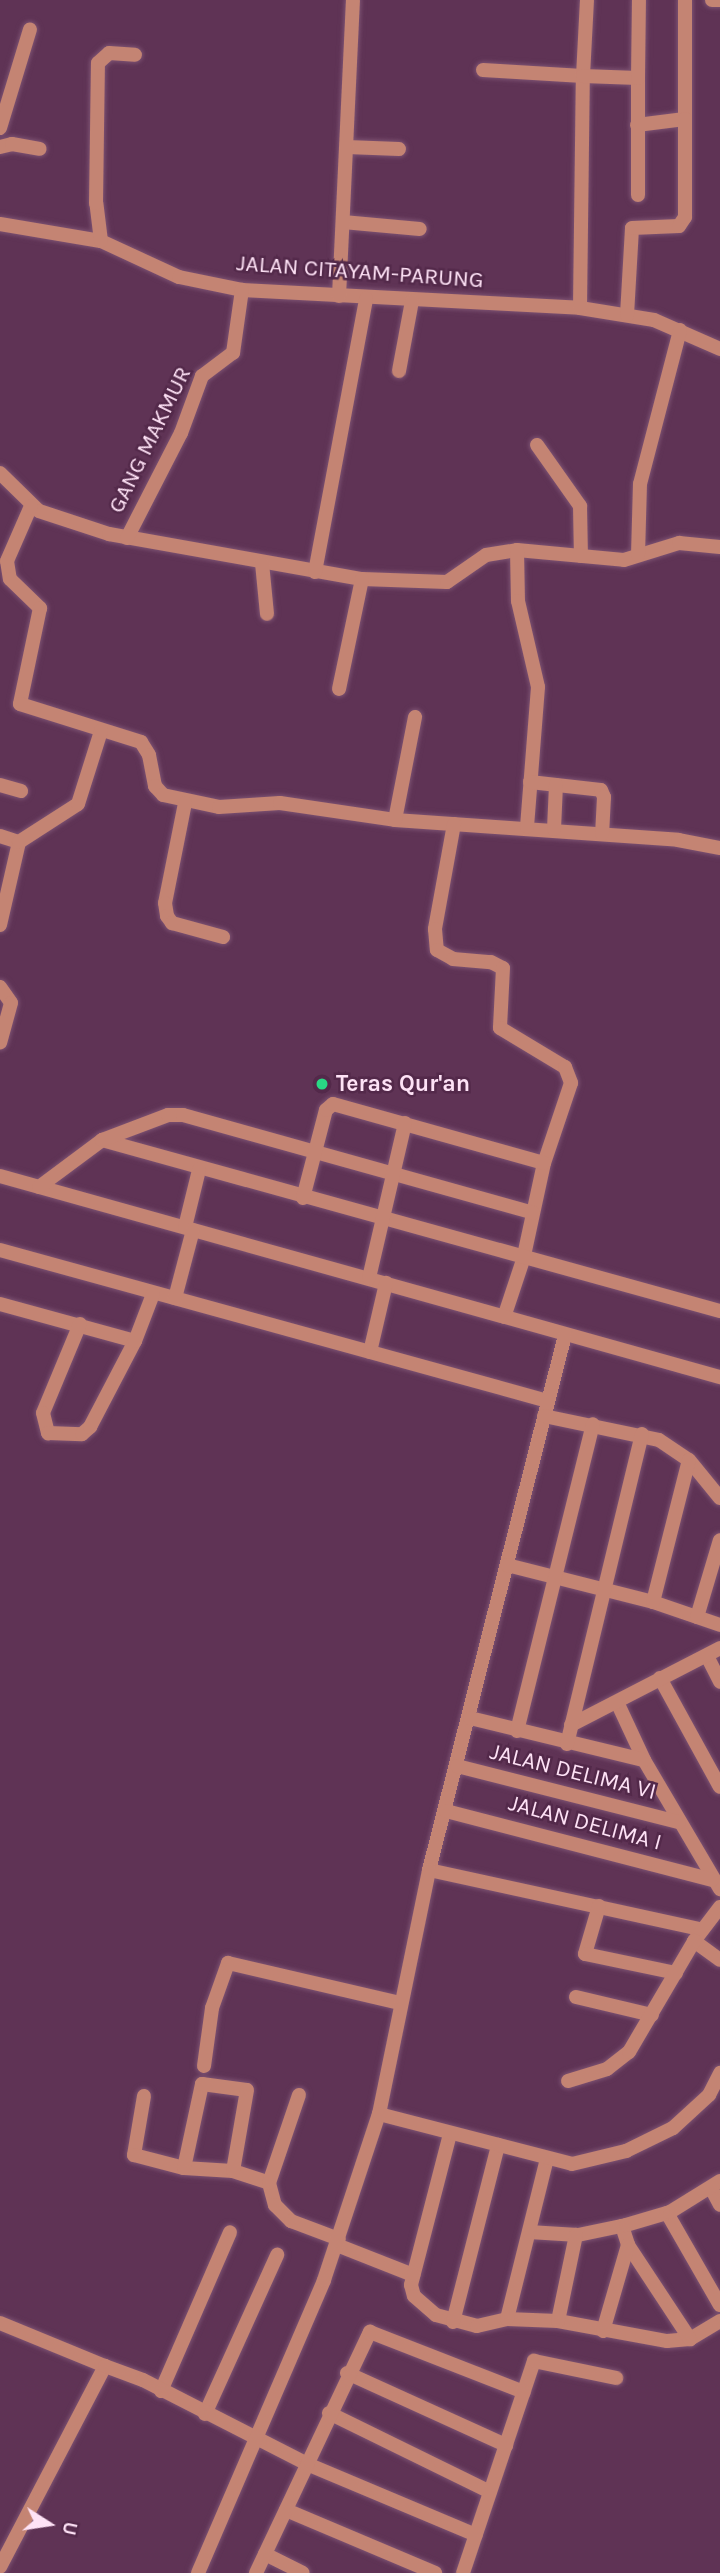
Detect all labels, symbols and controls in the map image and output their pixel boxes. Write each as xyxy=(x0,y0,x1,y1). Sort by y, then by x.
street label: JALAN CITAYAM-PARUNG xyxy=(235,250,485,294)
street label: GANG MAKMUR xyxy=(103,362,197,518)
place label: Teras Qur'an xyxy=(336,1070,470,1098)
marker: Teras Qur'an xyxy=(314,1076,330,1092)
street label: JALAN DELIMA VI xyxy=(487,1738,659,1806)
street label: JALAN DELIMA I xyxy=(505,1789,665,1857)
north arrow xyxy=(14,2489,84,2559)
text: U xyxy=(57,2520,82,2537)

